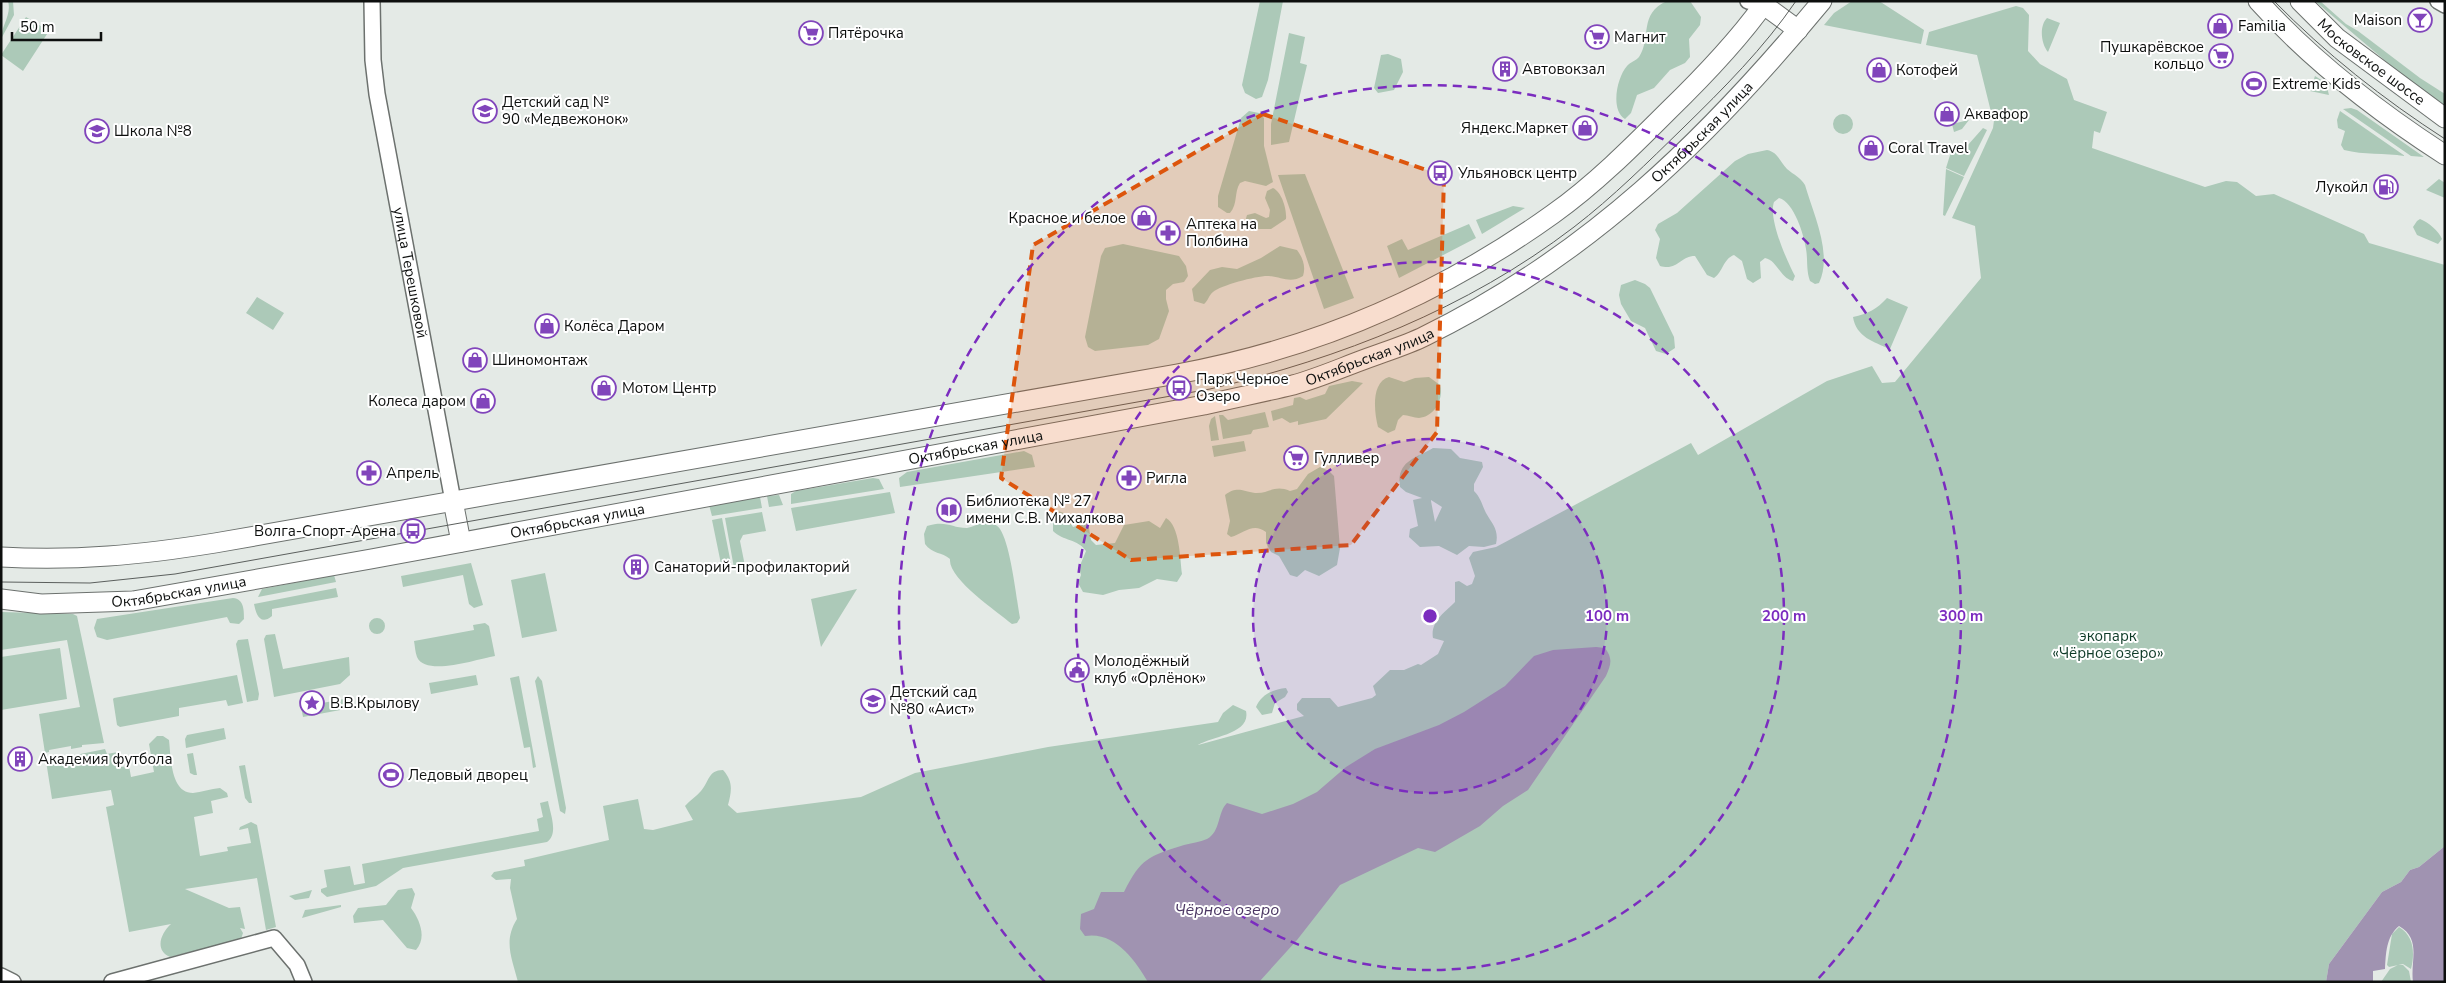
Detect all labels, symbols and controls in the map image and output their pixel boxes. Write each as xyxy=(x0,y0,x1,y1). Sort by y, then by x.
bar icon: Maison xyxy=(2407,7,2433,33)
scale bar xyxy=(12,10,101,42)
place label: Maison xyxy=(2354,10,2402,30)
shop icon: Familia xyxy=(2207,13,2233,39)
street label: Московское шоссе xyxy=(2313,14,2429,110)
place label: Familia xyxy=(2238,16,2286,36)
text: 50 m xyxy=(20,17,55,37)
supermarket icon: Пятёрочка xyxy=(798,20,824,46)
place label: Пятёрочка xyxy=(828,23,904,43)
supermarket icon: Магнит xyxy=(1584,24,1610,50)
place label: Магнит xyxy=(1614,27,1666,47)
place label: Пушкарёвское кольцо xyxy=(2100,37,2204,74)
supermarket icon: Пушкарёвское кольцо xyxy=(2208,43,2234,69)
building icon: Автовокзал xyxy=(1492,56,1518,82)
shop icon: Котофей xyxy=(1866,57,1892,83)
place label: Автовокзал xyxy=(1522,59,1605,79)
place label: Котофей xyxy=(1896,60,1958,80)
sports icon: Extreme Kids xyxy=(2241,71,2267,97)
place label: Extreme Kids xyxy=(2272,74,2361,94)
street label: Октябрьская улица xyxy=(1647,77,1757,187)
place label: Детский сад № 90 «Медвежонок» xyxy=(502,92,629,129)
school or university icon: Детский сад № 90 «Медвежонок» xyxy=(472,98,498,124)
shop icon: Аквафор xyxy=(1934,101,1960,127)
place label: Аквафор xyxy=(1964,104,2029,124)
shop icon: Яндекс.Маркет xyxy=(1572,115,1598,141)
school or university icon: Школа №8 xyxy=(84,118,110,144)
place label: Яндекс.Маркет xyxy=(1461,118,1568,138)
place label: Школа №8 xyxy=(114,121,192,141)
shop icon: Coral Travel xyxy=(1858,135,1884,161)
place label: Coral Travel xyxy=(1888,138,1969,158)
bus stop icon: Ульяновск центр xyxy=(1427,160,1453,186)
place label: Ульяновск центр xyxy=(1457,163,1577,183)
fuel station icon: Лукойл xyxy=(2373,174,2399,200)
place label: Лукойл xyxy=(2315,177,2368,197)
shop icon: Красное и белое xyxy=(1131,205,1157,231)
street label: улица Терешковой xyxy=(388,206,432,340)
place label: Красное и белое xyxy=(1009,208,1126,228)
place label: Аптека на Полбина xyxy=(1186,214,1257,251)
pharmacy icon: Аптека на Полбина xyxy=(1155,220,1181,246)
shop icon: Колёса Даром xyxy=(534,313,560,339)
place label: Колёса Даром xyxy=(564,316,665,336)
street label: Октябрьская улица xyxy=(1303,323,1438,391)
shop icon: Шиномонтаж xyxy=(462,347,488,373)
place label: Шиномонтаж xyxy=(492,350,588,370)
place label: Парк Черное Озеро xyxy=(1196,369,1289,406)
shop icon: Мотом Центр xyxy=(591,375,617,401)
bus stop icon: Парк Черное Озеро xyxy=(1166,375,1192,401)
place label: Мотом Центр xyxy=(622,378,717,398)
shop icon: Колеса даром xyxy=(470,388,496,414)
place label: Колеса даром xyxy=(368,391,466,411)
street label: Октябрьская улица xyxy=(907,425,1045,469)
supermarket icon: Гулливер xyxy=(1283,445,1309,471)
place label: Гулливер xyxy=(1314,448,1380,468)
pharmacy icon: Апрель xyxy=(356,460,382,486)
place label: Апрель xyxy=(386,463,439,483)
pharmacy icon: Ригла xyxy=(1116,465,1142,491)
place label: Ригла xyxy=(1146,468,1187,488)
place label: Библиотека № 27 имени С.В. Михалкова xyxy=(966,491,1124,528)
library icon: Библиотека № 27 имени С.В. Михалкова xyxy=(936,497,962,523)
street label: Октябрьская улица xyxy=(508,499,646,543)
bus stop icon: Волга-Спорт-Арена xyxy=(400,518,426,544)
place label: Волга-Спорт-Арена xyxy=(254,521,396,541)
building icon: Санаторий-профилакторий xyxy=(623,554,649,580)
place label: Санаторий-профилакторий xyxy=(654,557,850,577)
street label: Октябрьская улица xyxy=(111,571,248,612)
text: 100 m xyxy=(1585,606,1629,626)
text: 200 m xyxy=(1762,606,1806,626)
text: 300 m xyxy=(1939,606,1983,626)
centre of rings xyxy=(1421,607,1439,625)
park label: экопарк «Чёрное озеро» xyxy=(2052,626,2164,663)
place label: Молодёжный клуб «Орлёнок» xyxy=(1094,651,1206,688)
public building icon: Молодёжный клуб «Орлёнок» xyxy=(1064,657,1090,683)
place label: Детский сад №80 «Аист» xyxy=(890,682,977,719)
school or university icon: Детский сад №80 «Аист» xyxy=(860,688,886,714)
place icon: В.В.Крылову xyxy=(299,690,325,716)
place label: В.В.Крылову xyxy=(330,693,420,713)
building icon: Академия футбола xyxy=(7,746,33,772)
place label: Академия футбола xyxy=(38,749,173,769)
sports icon: Ледовый дворец xyxy=(378,762,404,788)
place label: Ледовый дворец xyxy=(408,765,528,785)
water label: Чёрное озеро xyxy=(1175,899,1279,921)

